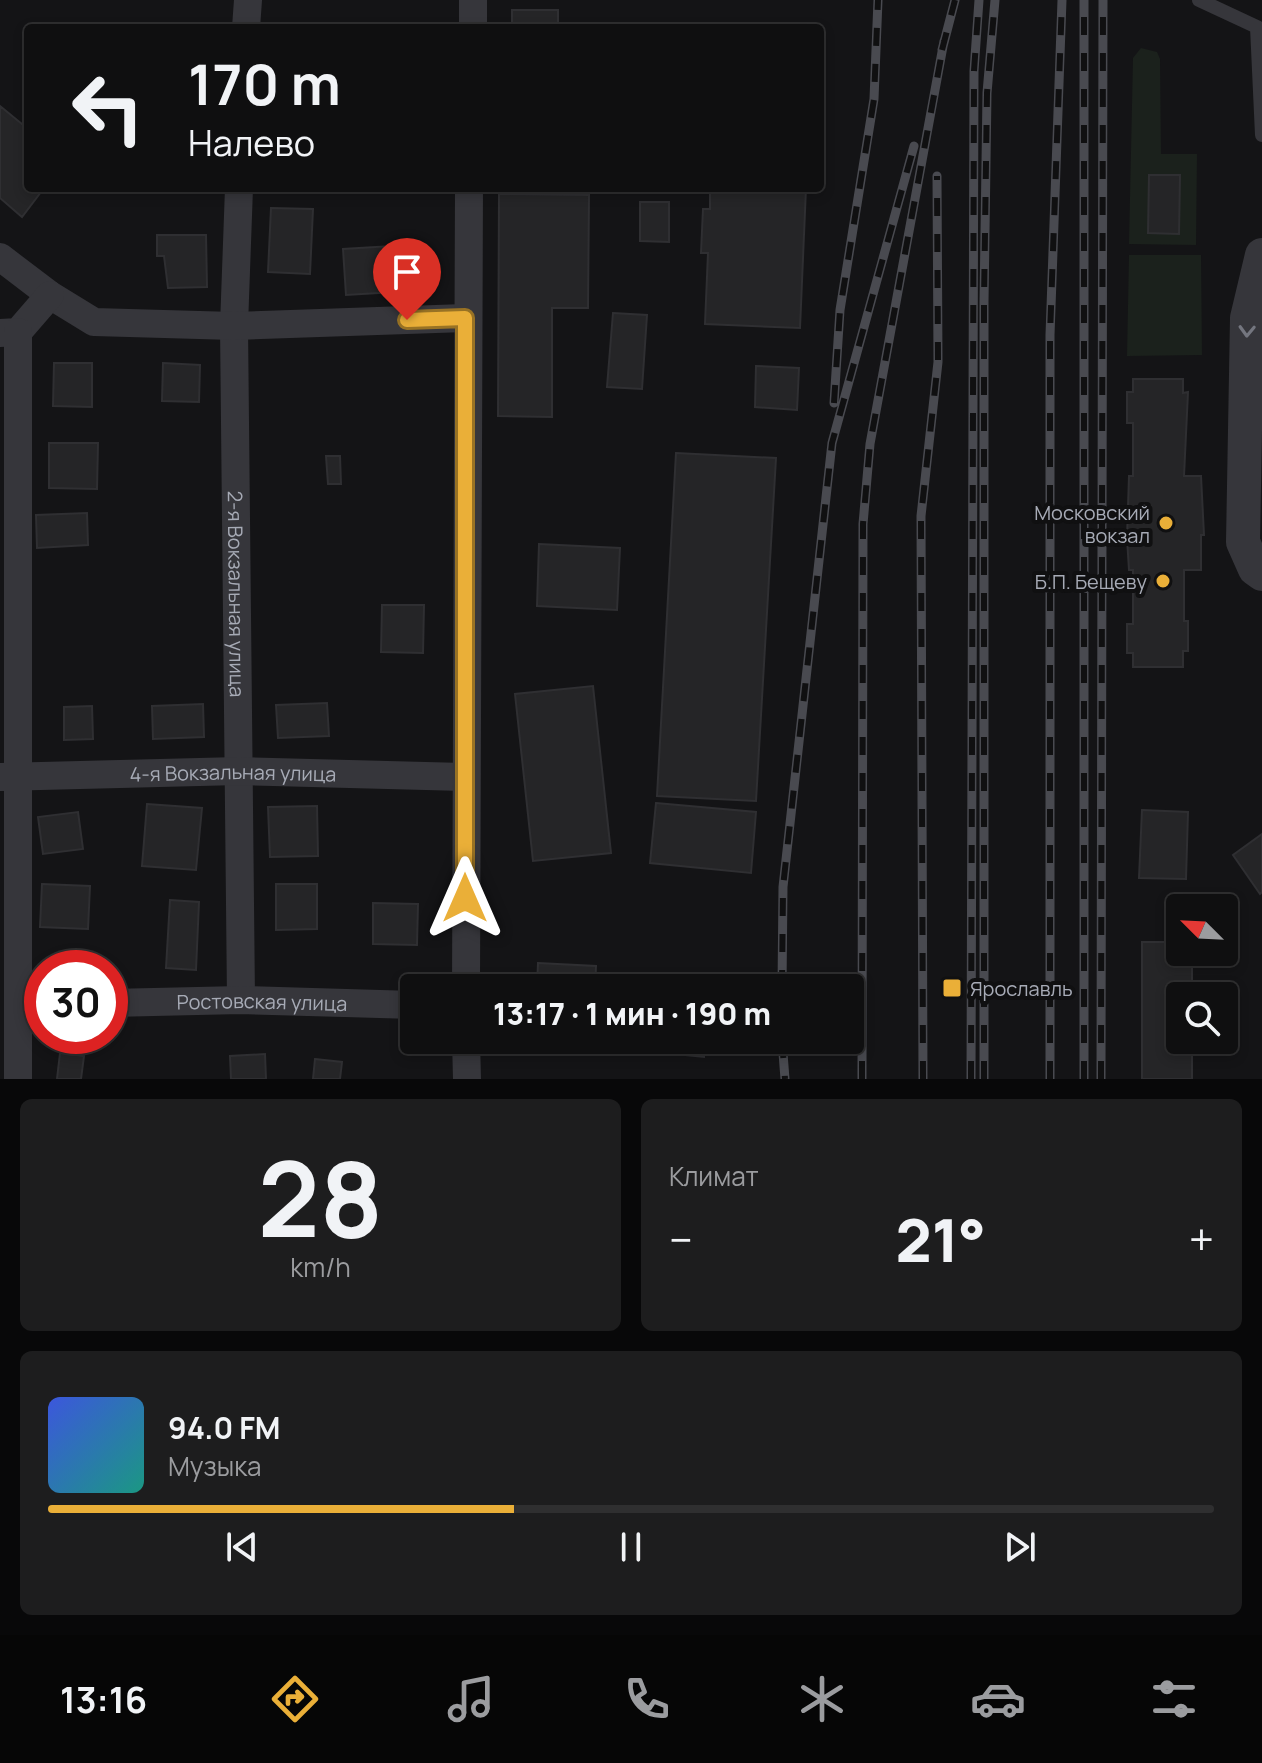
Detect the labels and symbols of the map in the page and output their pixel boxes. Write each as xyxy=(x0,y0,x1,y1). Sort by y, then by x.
pin xyxy=(373,238,441,320)
one-way arrow xyxy=(1239,325,1256,338)
street label: 2-я Вокзальная улица xyxy=(222,490,251,697)
place label: Московский вокзал xyxy=(1034,499,1150,549)
marker: Московский вокзал xyxy=(1157,514,1175,532)
place label: Б.П. Бещеву xyxy=(1035,568,1147,595)
marker: Б.П. Бещеву xyxy=(1154,572,1172,590)
street label: 4-я Вокзальная улица xyxy=(129,757,337,787)
position arrow xyxy=(423,856,507,940)
north arrow xyxy=(1166,894,1238,966)
speed limit sign: 30 xyxy=(24,950,128,1054)
place label: Ярославль xyxy=(970,975,1073,1002)
marker: Ярославль xyxy=(941,977,963,999)
street label: Ростовская улица xyxy=(176,986,348,1017)

